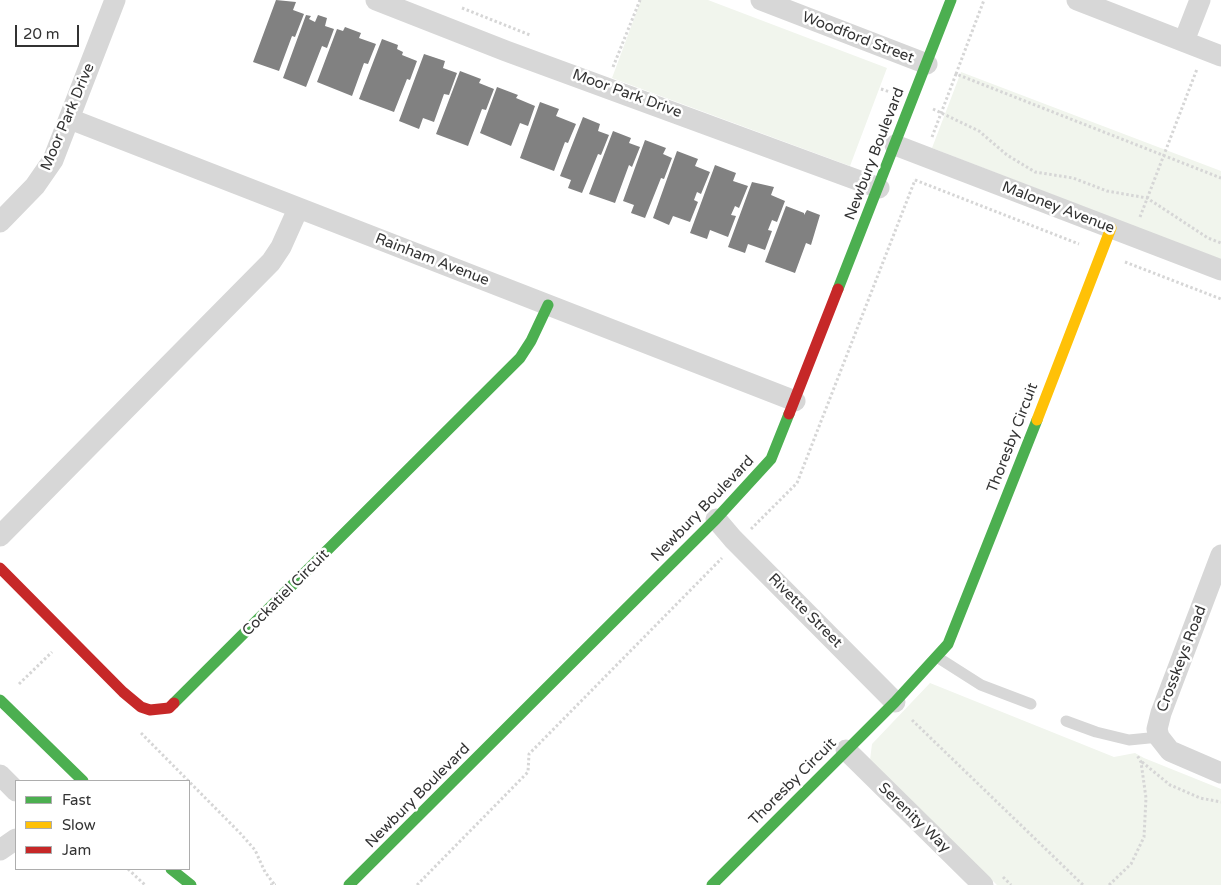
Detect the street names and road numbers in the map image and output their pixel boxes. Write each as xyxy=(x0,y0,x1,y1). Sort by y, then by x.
street label: Woodford Street xyxy=(800,8,916,68)
street label: Moor Park Drive xyxy=(37,61,99,173)
street label: Moor Park Drive xyxy=(570,66,684,122)
street label: Newbury Boulevard xyxy=(841,85,909,223)
street label: Maloney Avenue xyxy=(999,178,1117,238)
street label: Rainham Avenue xyxy=(372,230,492,290)
street label: Thoresby Circuit xyxy=(984,381,1042,495)
street label: Newbury Boulevard xyxy=(648,452,758,566)
street label: Cockatiel Circuit xyxy=(239,546,333,640)
street label: Rivette Street xyxy=(764,570,846,652)
street label: Crosskeys Road xyxy=(1153,603,1211,715)
street label: Thoresby Circuit xyxy=(746,735,840,829)
street label: Newbury Boulevard xyxy=(362,740,474,852)
street label: Serenity Way xyxy=(874,779,954,857)

